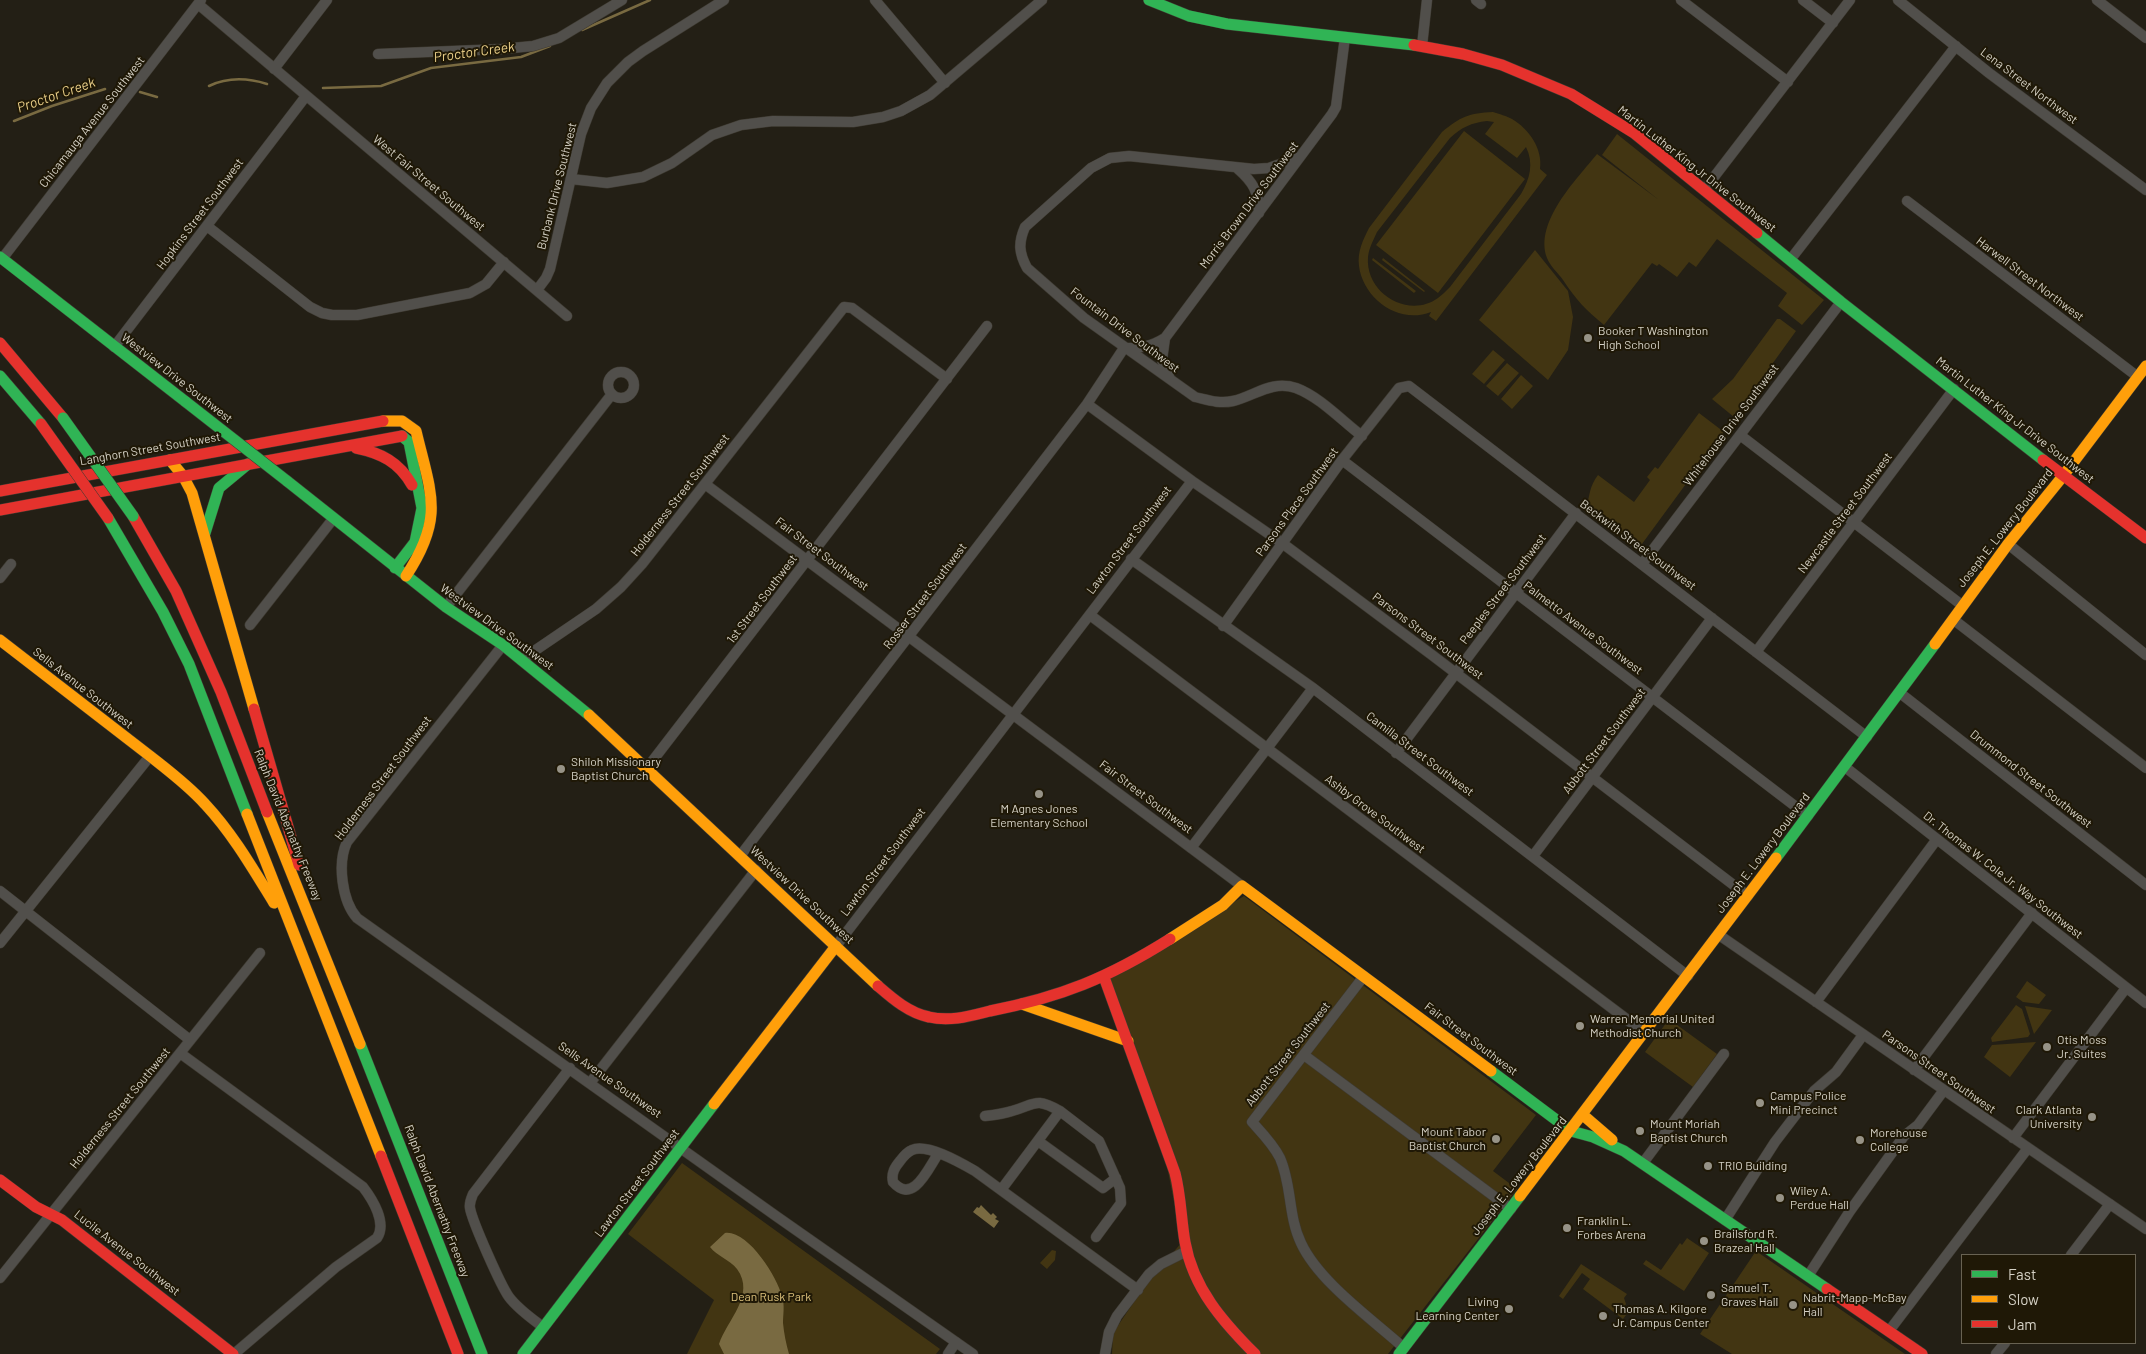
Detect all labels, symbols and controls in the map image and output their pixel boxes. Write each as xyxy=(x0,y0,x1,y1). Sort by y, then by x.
water label: Proctor Creek xyxy=(432,38,516,66)
street label: Lena Street Northwest xyxy=(1977,45,2081,127)
street label: Chicamauga Avenue Southwest xyxy=(36,53,148,191)
water label: Proctor Creek xyxy=(15,74,97,116)
street label: Martin Luther King Jr Drive Southwest xyxy=(1615,103,1779,235)
street label: Burbank Drive Southwest xyxy=(534,121,580,251)
street label: West Fair Street Southwest xyxy=(370,132,488,234)
street label: Morris Brown Drive Southwest xyxy=(1196,139,1302,271)
street label: Hopkins Street Southwest xyxy=(153,156,247,272)
street label: Harwell Street Northwest xyxy=(1973,234,2087,324)
street label: Fountain Drive Southwest xyxy=(1068,284,1182,376)
place label: Booker T Washington High School xyxy=(1598,324,1708,352)
street label: Westview Drive Southwest xyxy=(119,330,235,426)
marker: Booker T Washington High School xyxy=(1582,332,1594,344)
street label: Martin Luther King Jr Drive Southwest xyxy=(1933,354,2097,486)
street label: Whitehouse Drive Southwest xyxy=(1680,361,1782,489)
street label: Langhorn Street Southwest xyxy=(78,430,222,468)
street label: Holderness Street Southwest xyxy=(628,431,732,559)
street label: Parsons Place Southwest xyxy=(1253,445,1341,559)
street label: Newcastle Street Southwest xyxy=(1795,450,1895,576)
street label: Joseph E. Lowery Boulevard xyxy=(1954,466,2056,590)
street label: Lawton Street Southwest xyxy=(1084,483,1174,597)
street label: Beckwith Street Southwest xyxy=(1577,497,1699,593)
street label: Fair Street Southwest xyxy=(772,514,872,594)
street label: Peeples Street Southwest xyxy=(1457,531,1549,647)
street label: Rosser Street Southwest xyxy=(880,540,970,652)
street label: 1st Street Southwest xyxy=(724,552,800,646)
street label: Palmetto Avenue Southwest xyxy=(1520,578,1646,678)
street label: Westview Drive Southwest xyxy=(437,581,557,673)
street label: Parsons Street Southwest xyxy=(1370,590,1486,682)
street label: Sells Avenue Southwest xyxy=(30,644,136,732)
street label: Abbott Street Southwest xyxy=(1560,685,1648,797)
street label: Camilla Street Southwest xyxy=(1363,709,1477,799)
street label: Holderness Street Southwest xyxy=(332,713,434,843)
street label: Drummond Street Southwest xyxy=(1967,727,2095,831)
street label: Ralph David Abernathy Freeway xyxy=(251,747,325,903)
place label: Shiloh Missionary Baptist Church xyxy=(571,755,661,783)
street label: Fair Street Southwest xyxy=(1096,757,1196,837)
marker: Shiloh Missionary Baptist Church xyxy=(555,763,567,775)
street label: Ashby Grove Southwest xyxy=(1322,772,1428,856)
marker: M Agnes Jones Elementary School xyxy=(1033,788,1045,800)
street label: Joseph E. Lowery Boulevard xyxy=(1713,790,1813,916)
place label: M Agnes Jones Elementary School xyxy=(990,802,1088,830)
street label: Lawton Street Southwest xyxy=(838,805,928,919)
street label: Dr. Thomas W. Cole Jr. Way Southwest xyxy=(1920,808,2086,942)
street label: Westview Drive Southwest xyxy=(747,843,857,947)
street label: Abbott Street Southwest xyxy=(1243,999,1333,1109)
street label: Fair Street Southwest xyxy=(1421,999,1521,1079)
place label: Warren Memorial United Methodist Church xyxy=(1590,1012,1715,1040)
marker: Warren Memorial United Methodist Church xyxy=(1574,1020,1586,1032)
street label: Parsons Street Southwest xyxy=(1879,1027,1999,1117)
place label: Otis Moss Jr. Suites xyxy=(2057,1033,2107,1061)
street label: Sells Avenue Southwest xyxy=(555,1039,665,1121)
marker: Otis Moss Jr. Suites xyxy=(2041,1041,2053,1053)
street label: Holderness Street Southwest xyxy=(67,1045,173,1171)
place label: Campus Police Mini Precinct xyxy=(1770,1089,1846,1117)
marker: Campus Police Mini Precinct xyxy=(1754,1097,1766,1109)
place label: Clark Atlanta University xyxy=(2016,1103,2082,1131)
marker: Clark Atlanta University xyxy=(2086,1111,2098,1123)
street label: Joseph E. Lowery Boulevard xyxy=(1468,1114,1570,1238)
place label: Mount Moriah Baptist Church xyxy=(1650,1117,1727,1145)
street label: Ralph David Abernathy Freeway xyxy=(401,1123,473,1279)
place label: Mount Tabor Baptist Church xyxy=(1409,1125,1486,1153)
marker: Mount Moriah Baptist Church xyxy=(1634,1125,1646,1137)
street label: Lawton Street Southwest xyxy=(592,1126,682,1240)
place label: Morehouse College xyxy=(1870,1126,1927,1154)
marker: Mount Tabor Baptist Church xyxy=(1490,1133,1502,1145)
marker: Morehouse College xyxy=(1854,1134,1866,1146)
place label: TRIO Building xyxy=(1718,1159,1787,1173)
marker: TRIO Building xyxy=(1702,1160,1714,1172)
place label: Wiley A. Perdue Hall xyxy=(1790,1184,1849,1212)
marker: Wiley A. Perdue Hall xyxy=(1774,1192,1786,1204)
street label: Lucile Avenue Southwest xyxy=(71,1207,183,1299)
place label: Franklin L. Forbes Arena xyxy=(1577,1214,1646,1242)
marker: Franklin L. Forbes Arena xyxy=(1561,1222,1573,1234)
place label: Brailsford R. Brazeal Hall xyxy=(1714,1227,1778,1255)
marker: Brailsford R. Brazeal Hall xyxy=(1698,1235,1710,1247)
legend xyxy=(1961,1254,2136,1344)
text: Fast xyxy=(2008,1265,2036,1283)
place label: Samuel T. Graves Hall xyxy=(1721,1281,1778,1309)
marker: Samuel T. Graves Hall xyxy=(1705,1289,1717,1301)
park label: Dean Rusk Park xyxy=(731,1290,811,1304)
text: Slow xyxy=(2008,1290,2039,1308)
place label: Nabrit-Mapp-McBay Hall xyxy=(1803,1291,1907,1319)
place label: Living Learning Center xyxy=(1415,1295,1499,1323)
marker: Nabrit-Mapp-McBay Hall xyxy=(1787,1299,1799,1311)
place label: Thomas A. Kilgore Jr. Campus Center xyxy=(1613,1302,1709,1330)
marker: Living Learning Center xyxy=(1503,1303,1515,1315)
marker: Thomas A. Kilgore Jr. Campus Center xyxy=(1597,1310,1609,1322)
text: Jam xyxy=(2008,1315,2037,1333)

